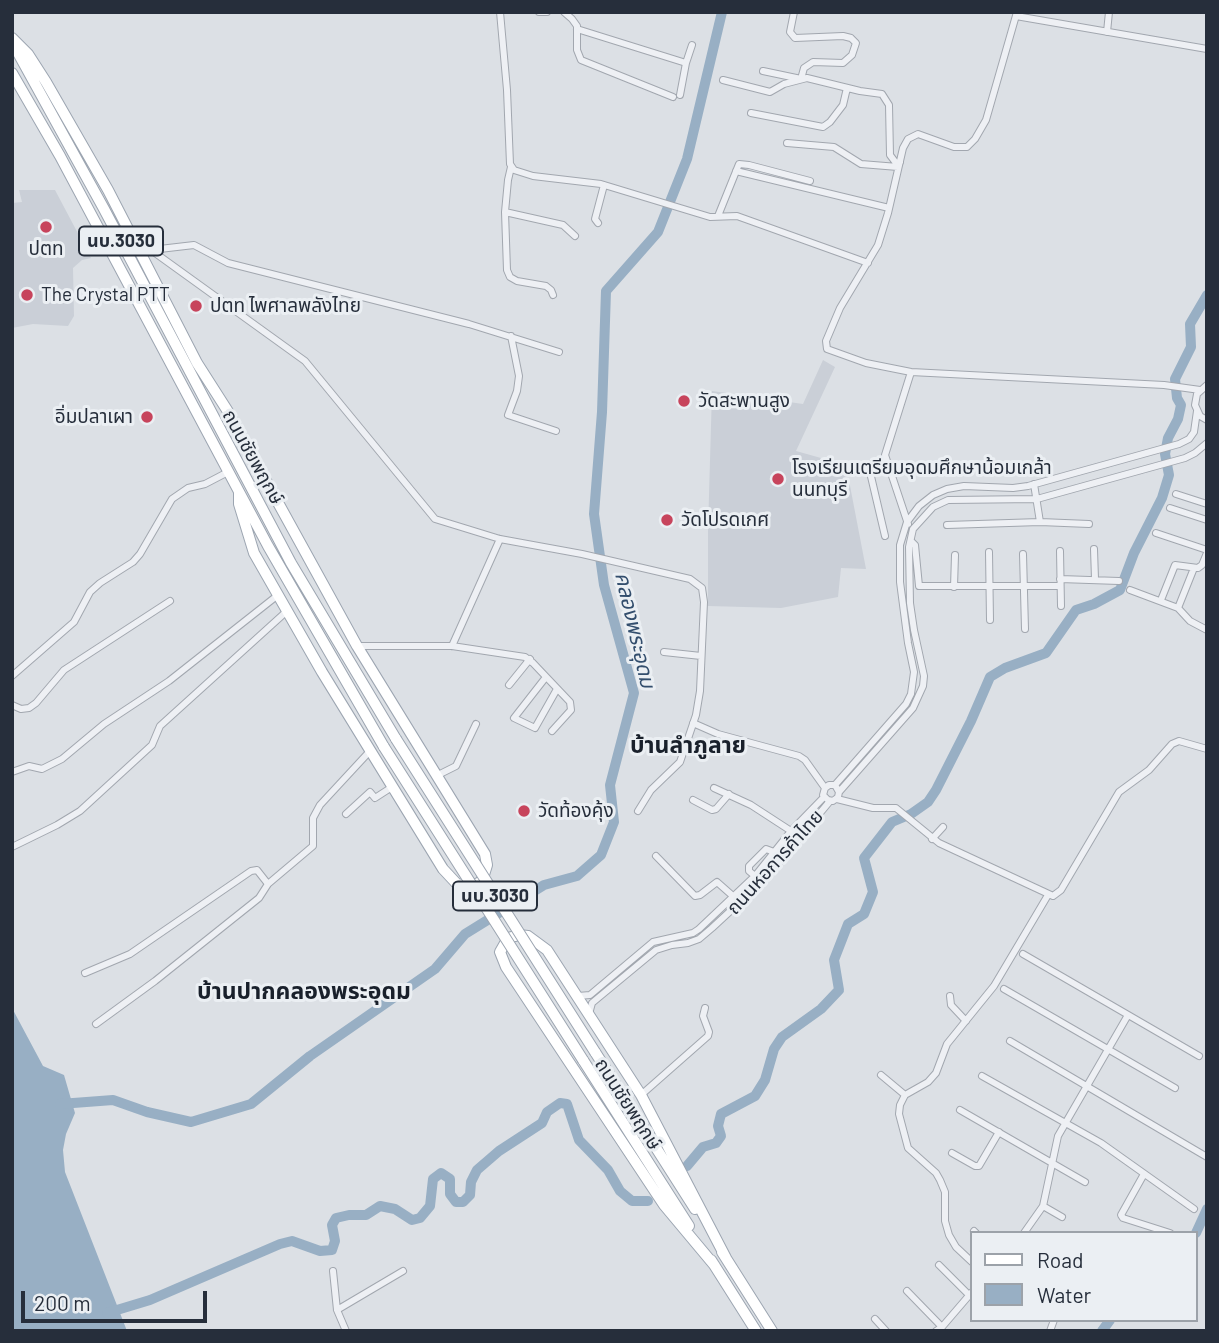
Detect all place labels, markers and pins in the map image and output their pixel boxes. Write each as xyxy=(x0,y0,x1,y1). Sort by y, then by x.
marker: ปตท xyxy=(38,219,54,235)
place label: ปตท xyxy=(28,238,64,260)
place label: The Crystal PTT xyxy=(41,284,170,306)
marker: The Crystal PTT xyxy=(19,287,35,303)
place label: ปตท ไพศาลพลังไทย xyxy=(210,295,361,317)
marker: ปตท ไพศาลพลังไทย xyxy=(188,298,204,314)
place label: วัดสะพานสูง xyxy=(698,390,790,412)
marker: วัดสะพานสูง xyxy=(676,393,692,409)
place label: อิ่มปลาเผา xyxy=(55,406,133,428)
marker: อิ่มปลาเผา xyxy=(139,409,155,425)
place label: โรงเรียนเตรียมอุดมศึกษาน้อมเกล้า นนทบุรี xyxy=(792,457,1052,501)
marker: โรงเรียนเตรียมอุดมศึกษาน้อมเกล้า นนทบุรี xyxy=(770,471,786,487)
place label: วัดโปรดเกศ xyxy=(681,509,769,531)
marker: วัดโปรดเกศ xyxy=(659,512,675,528)
place label: วัดท้องคุ้ง xyxy=(538,800,614,822)
marker: วัดท้องคุ้ง xyxy=(516,803,532,819)

